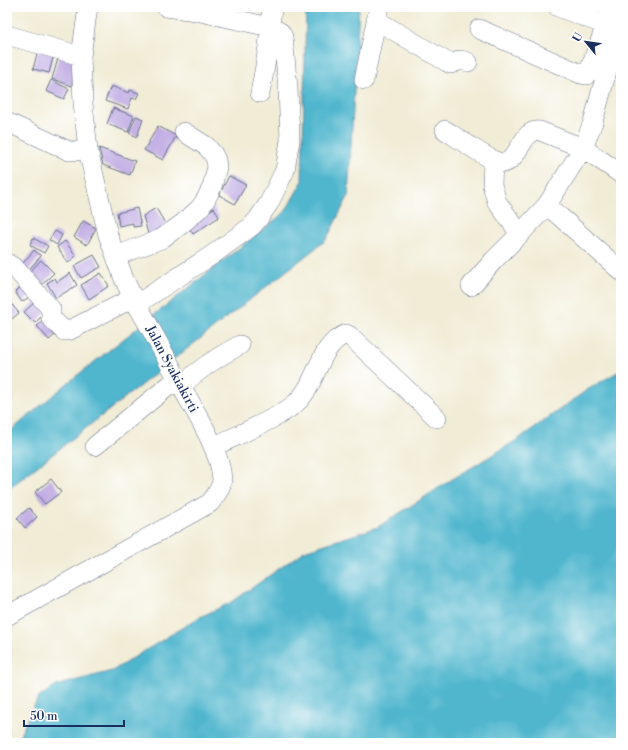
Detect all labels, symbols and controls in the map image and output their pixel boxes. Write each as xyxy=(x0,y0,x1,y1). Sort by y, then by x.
north arrow xyxy=(566,22,606,62)
text: U xyxy=(570,30,587,45)
street label: Jalan Syakiakirti xyxy=(142,322,202,415)
scale bar xyxy=(24,702,124,728)
text: 50 m xyxy=(30,709,58,724)

